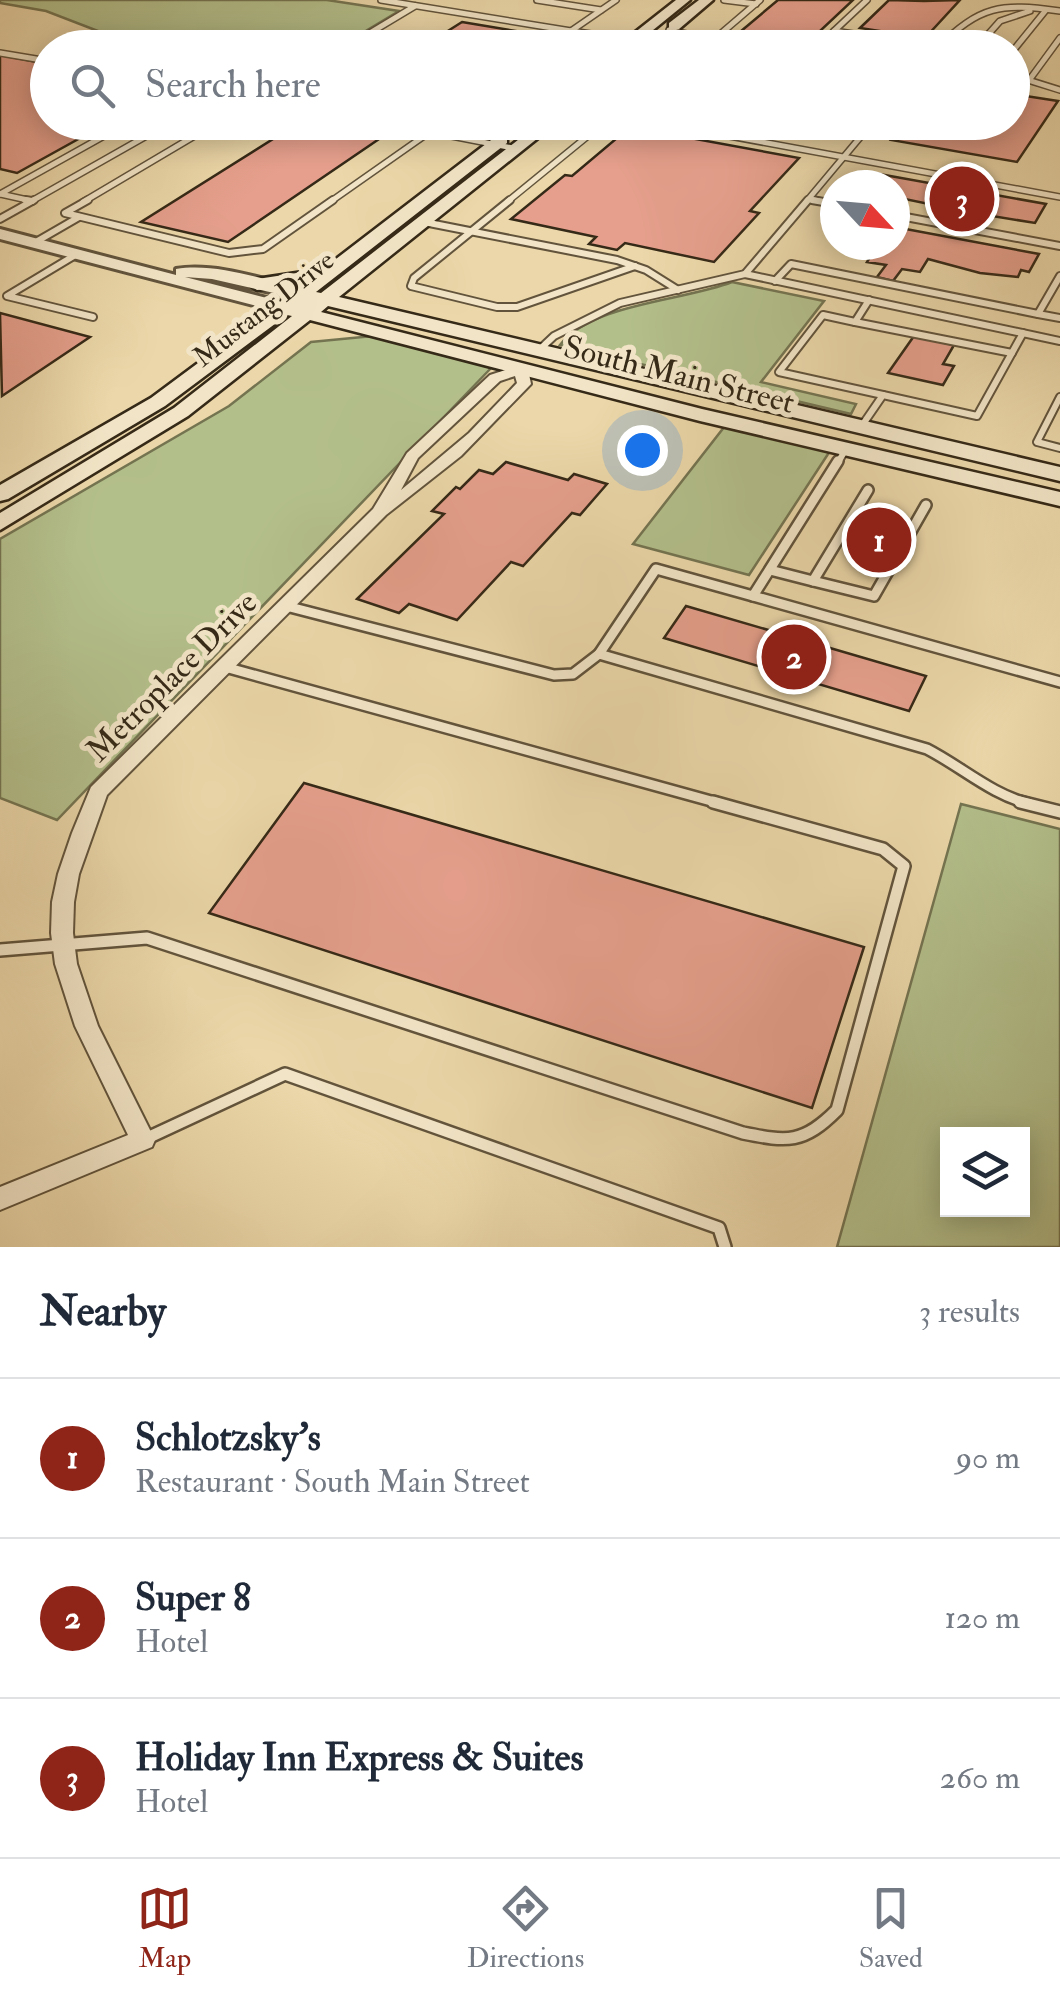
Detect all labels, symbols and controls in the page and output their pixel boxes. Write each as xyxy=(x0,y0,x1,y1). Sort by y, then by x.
search box xyxy=(30,30,1030,140)
icon: search xyxy=(65,58,120,113)
text: Search here xyxy=(145,61,321,109)
pin: 3 xyxy=(930,162,994,236)
north arrow xyxy=(820,170,910,260)
street label: Mustang Drive xyxy=(186,243,342,375)
street label: South Main Street xyxy=(559,327,799,423)
your location xyxy=(617,425,668,476)
pin: 1 xyxy=(846,502,912,578)
street label: Metroplace Drive xyxy=(78,583,266,771)
pin: 2 xyxy=(762,620,826,694)
map controls xyxy=(940,1127,1030,1217)
button: layers xyxy=(940,1127,1030,1217)
text: Nearby xyxy=(40,1286,166,1338)
text: 3 results xyxy=(919,1292,1020,1332)
text: Schlotzsky's xyxy=(135,1414,321,1462)
text: 1 xyxy=(67,1438,78,1478)
text: 90 m xyxy=(956,1438,1020,1478)
text: Restaurant · South Main Street xyxy=(135,1462,530,1502)
text: Super 8 xyxy=(135,1574,251,1622)
text: 2 xyxy=(64,1598,81,1638)
text: 120 m xyxy=(944,1598,1020,1638)
text: Hotel xyxy=(135,1622,208,1662)
text: Holiday Inn Express & Suites xyxy=(135,1734,583,1782)
text: 3 xyxy=(66,1758,79,1798)
text: 260 m xyxy=(940,1758,1020,1798)
text: Hotel xyxy=(135,1782,208,1822)
tab: Map xyxy=(137,1881,192,1976)
tab: Directions xyxy=(467,1881,584,1976)
tab: Saved xyxy=(859,1881,923,1976)

